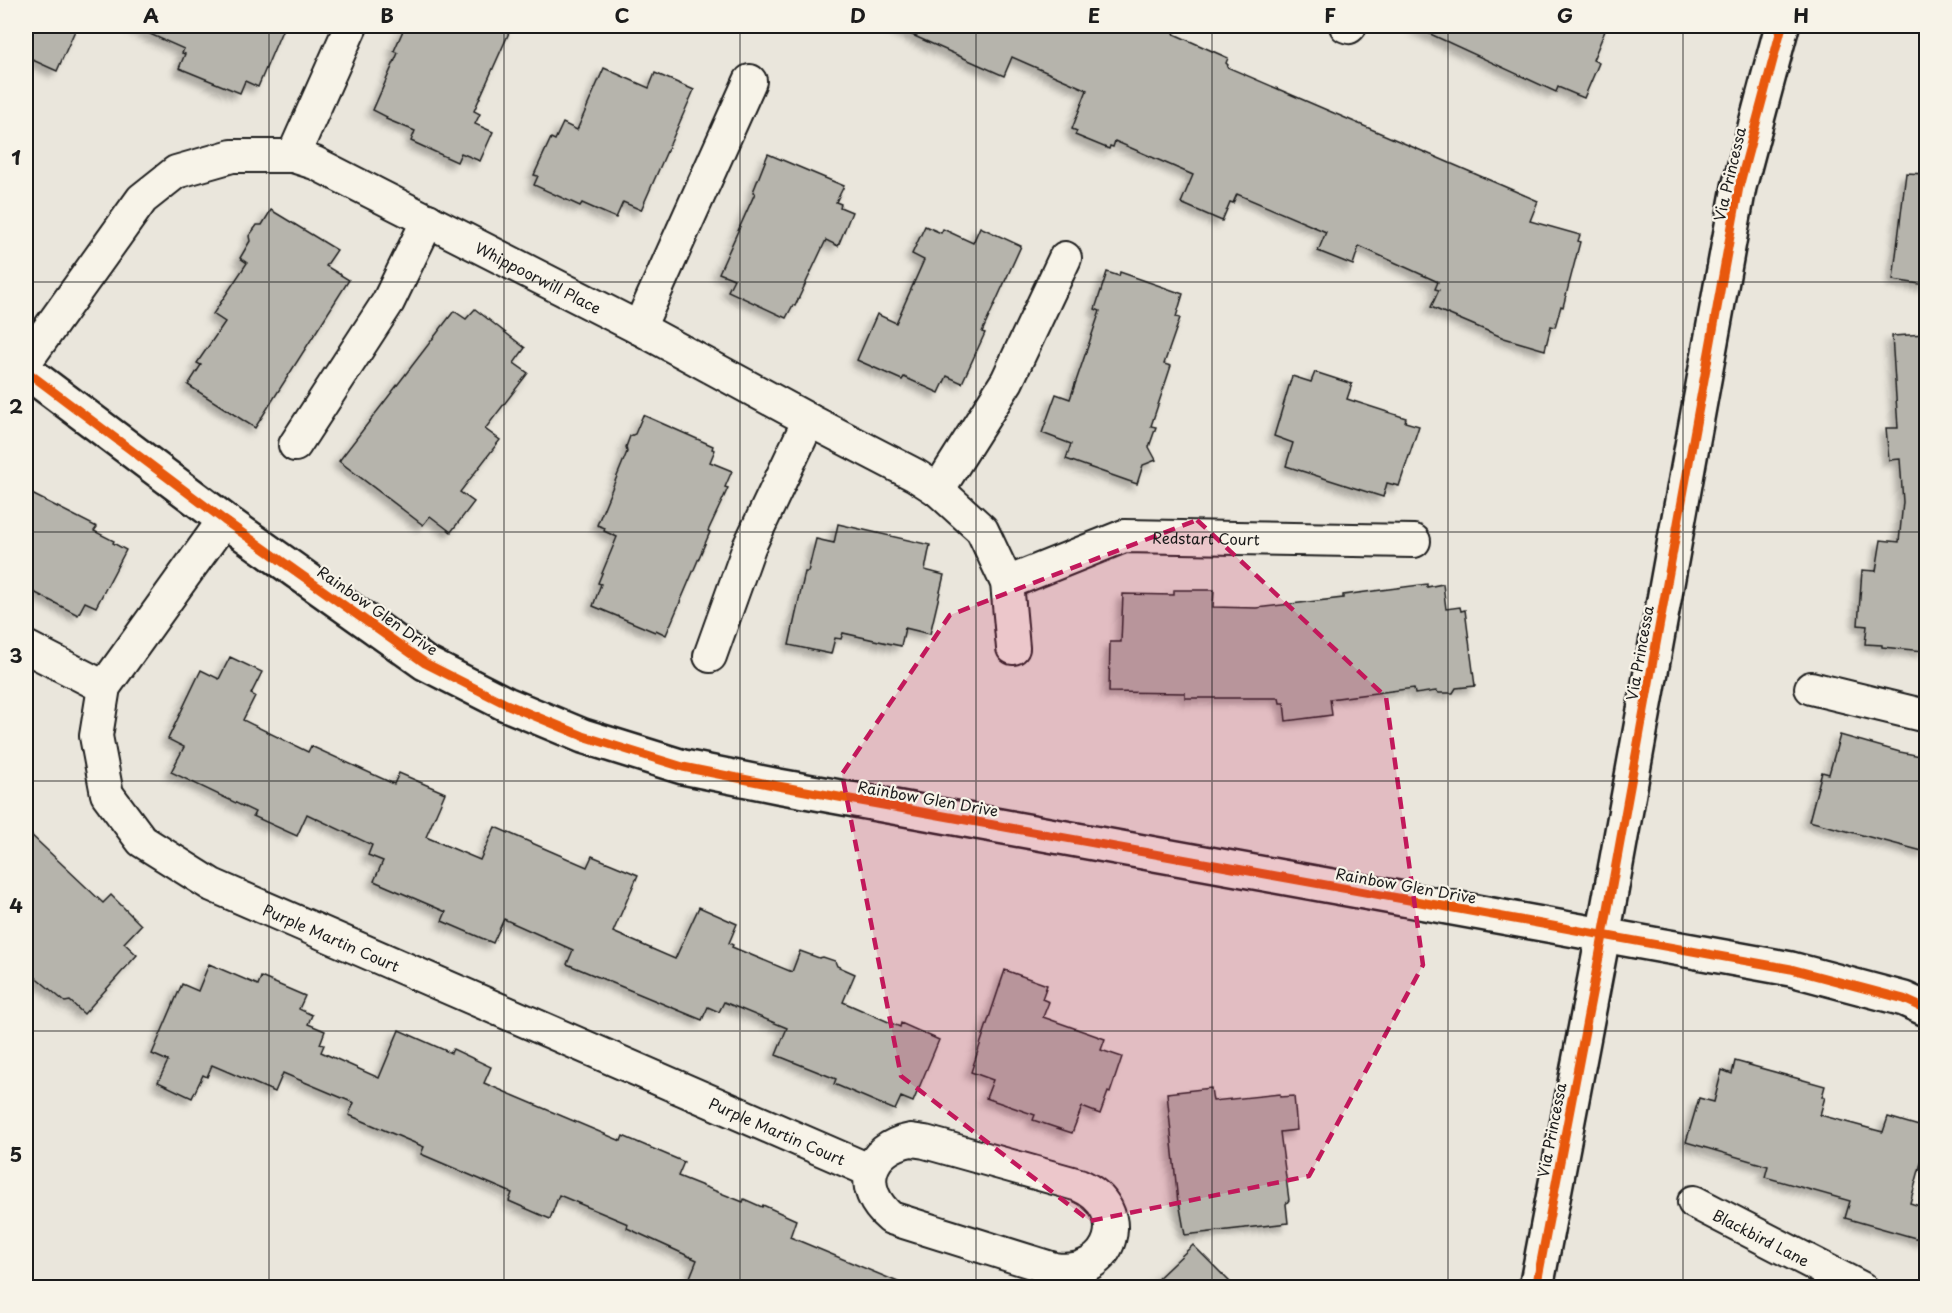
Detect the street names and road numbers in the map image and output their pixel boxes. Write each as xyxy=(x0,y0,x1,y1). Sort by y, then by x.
street label: Via Princessa xyxy=(1707,124,1751,223)
street label: Whippoorwill Place xyxy=(472,235,606,319)
street label: Redstart Court xyxy=(1152,525,1260,550)
street label: Rainbow Glen Drive xyxy=(313,560,443,660)
street label: Via Princessa xyxy=(1619,603,1659,702)
street label: Rainbow Glen Drive xyxy=(856,774,1000,822)
street label: Rainbow Glen Drive xyxy=(1334,861,1478,909)
street label: Purple Martin Court xyxy=(260,897,403,977)
street label: Via Princessa xyxy=(1531,1080,1572,1179)
street label: Purple Martin Court xyxy=(706,1091,849,1170)
street label: Blackbird Lane xyxy=(1709,1202,1814,1271)

